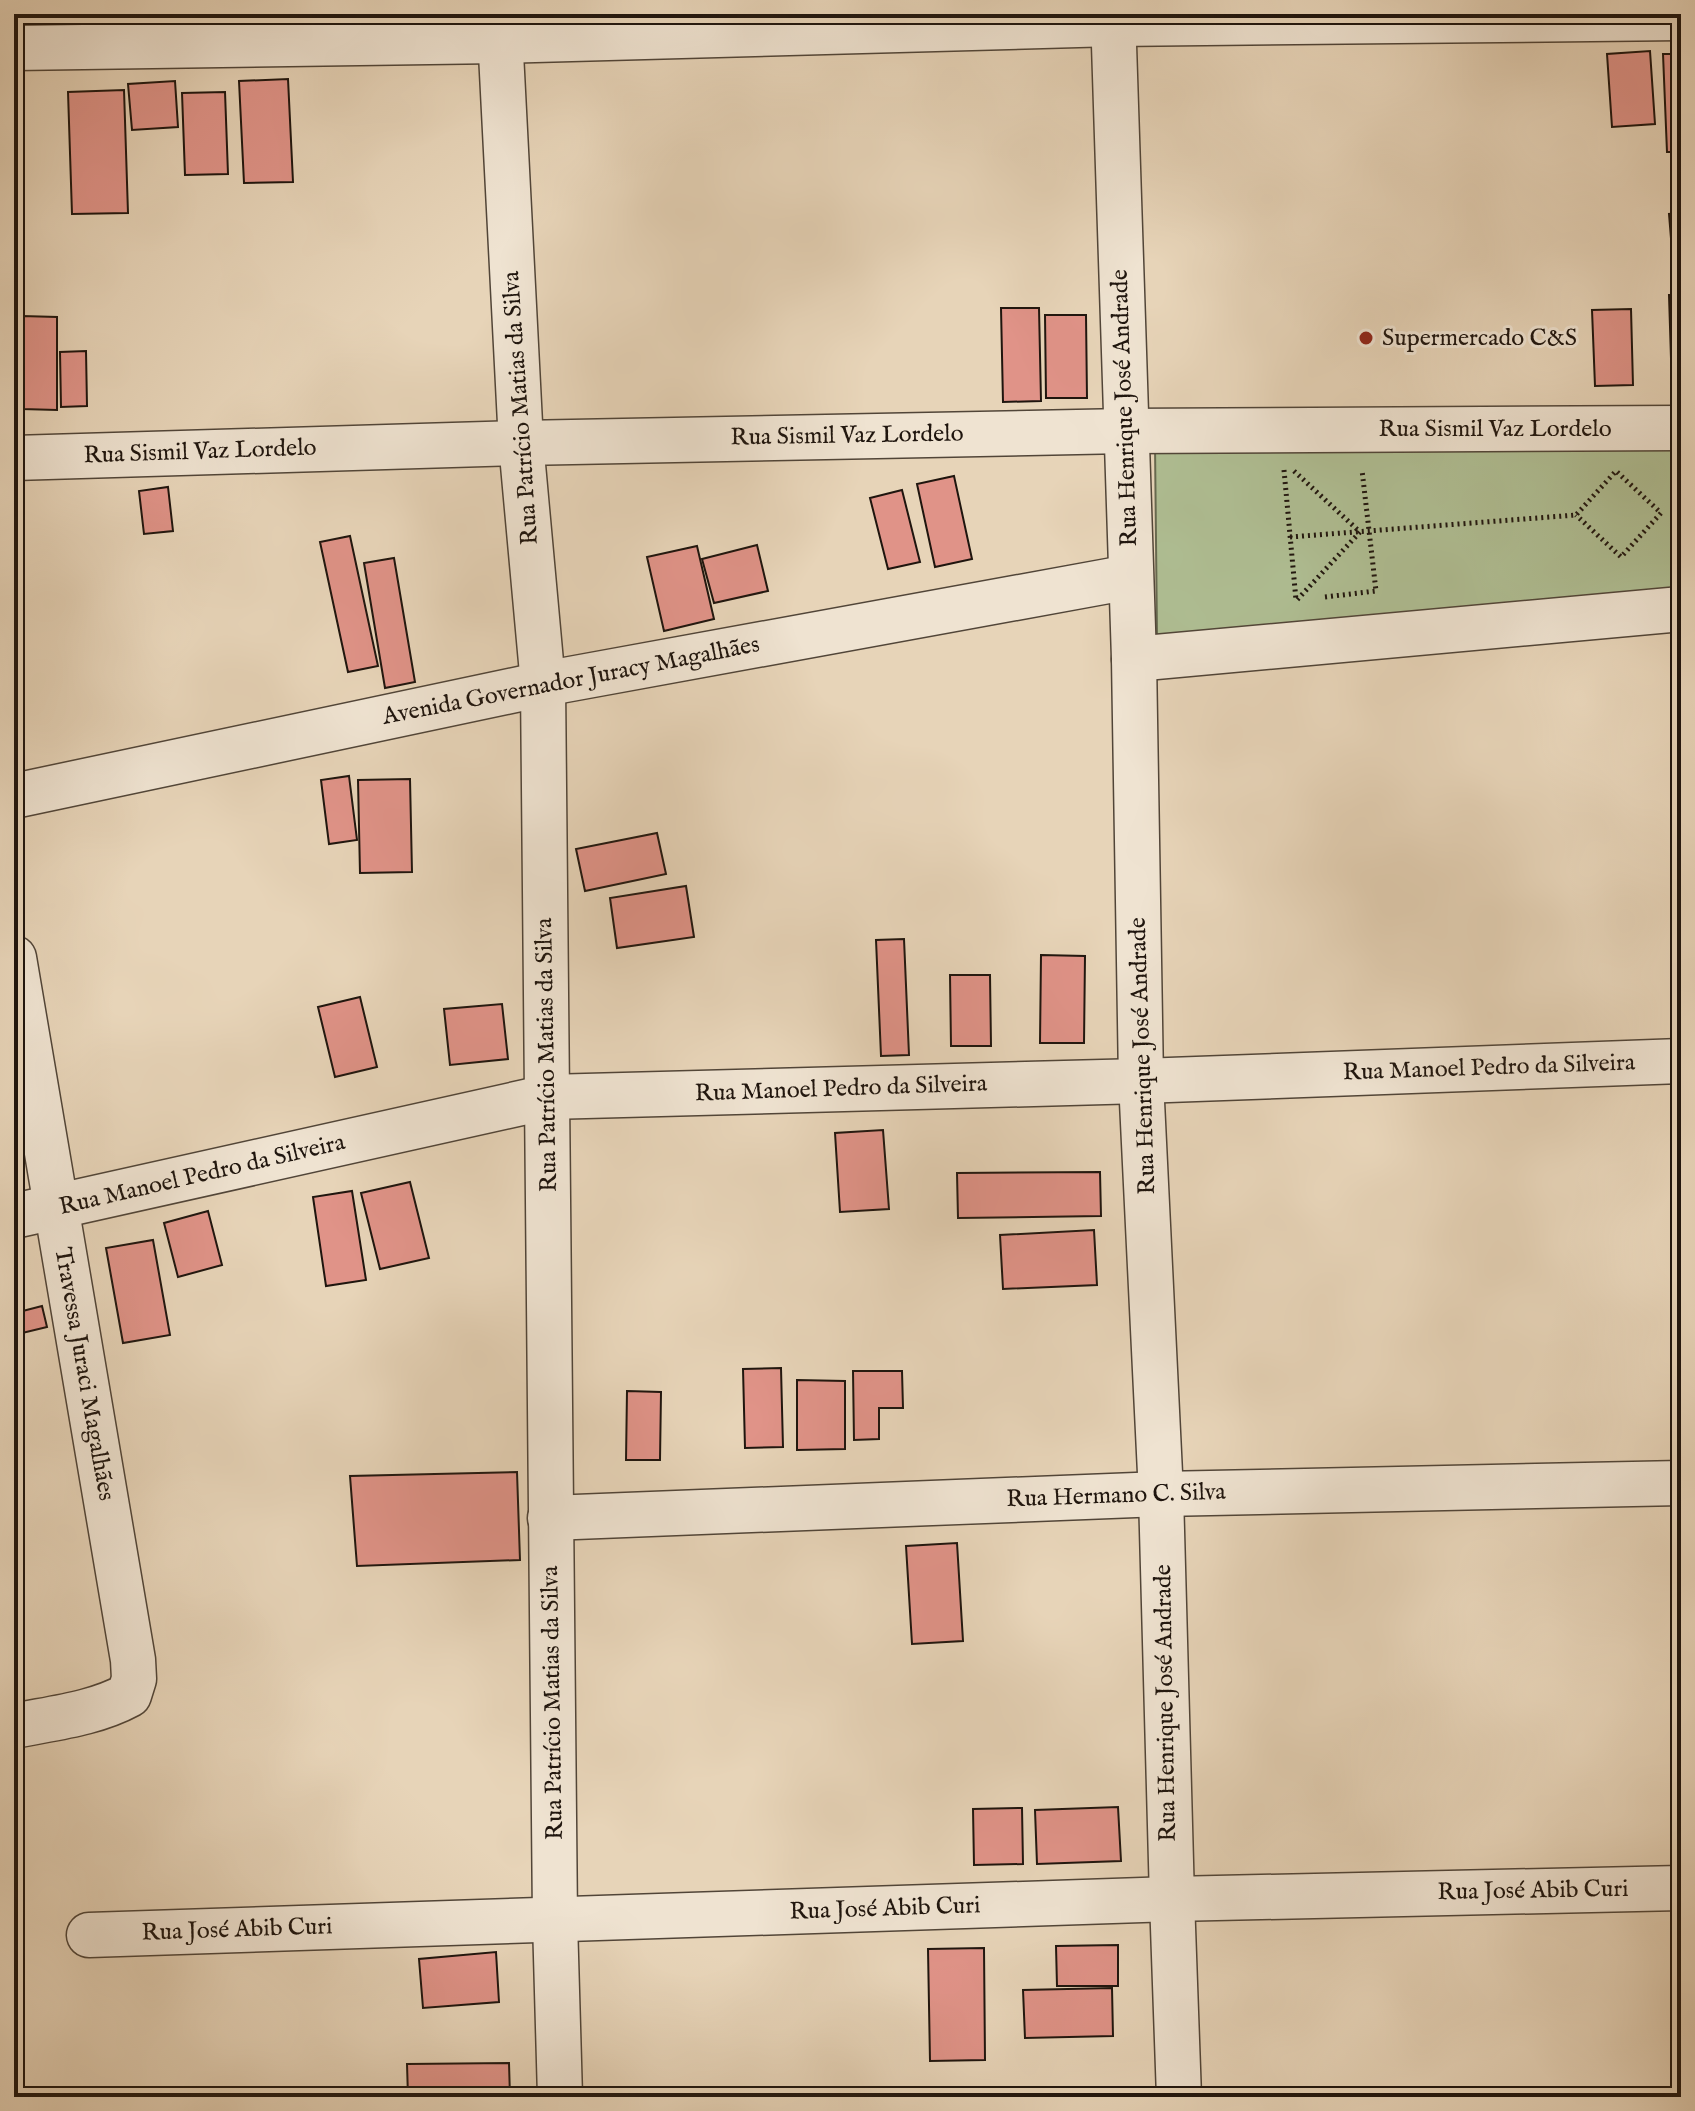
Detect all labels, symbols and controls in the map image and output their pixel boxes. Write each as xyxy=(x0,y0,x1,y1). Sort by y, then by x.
street label: Rua Patrício Matias da Silva xyxy=(496,269,546,546)
street label: Rua Henrique José Andrade xyxy=(1105,269,1145,547)
place label: Supermercado C&S xyxy=(1382,323,1577,354)
marker: Supermercado C&S xyxy=(1357,329,1375,347)
street label: Rua Sismil Vaz Lordelo xyxy=(1378,414,1612,445)
street label: Rua Sismil Vaz Lordelo xyxy=(730,418,964,454)
street label: Rua Sismil Vaz Lordelo xyxy=(83,432,317,472)
street label: Avenida Governador Juracy Magalhães xyxy=(379,629,762,733)
street label: Rua Patrício Matias da Silva xyxy=(529,917,565,1192)
street label: Rua Henrique José Andrade xyxy=(1123,917,1163,1195)
street label: Rua Manoel Pedro da Silveira xyxy=(1342,1047,1636,1089)
street label: Rua Manoel Pedro da Silveira xyxy=(694,1068,988,1110)
street label: Rua Manoel Pedro da Silveira xyxy=(56,1127,349,1223)
street label: Travessa Juraci Magalhães xyxy=(46,1245,122,1503)
street label: Rua Hermano C. Silva xyxy=(1006,1477,1227,1515)
street label: Rua Henrique José Andrade xyxy=(1148,1564,1184,1842)
street label: Rua Patrício Matias da Silva xyxy=(535,1565,571,1840)
street label: Rua José Abib Curi xyxy=(1437,1874,1629,1908)
street label: Rua José Abib Curi xyxy=(789,1890,981,1928)
street label: Rua José Abib Curi xyxy=(141,1911,333,1949)

